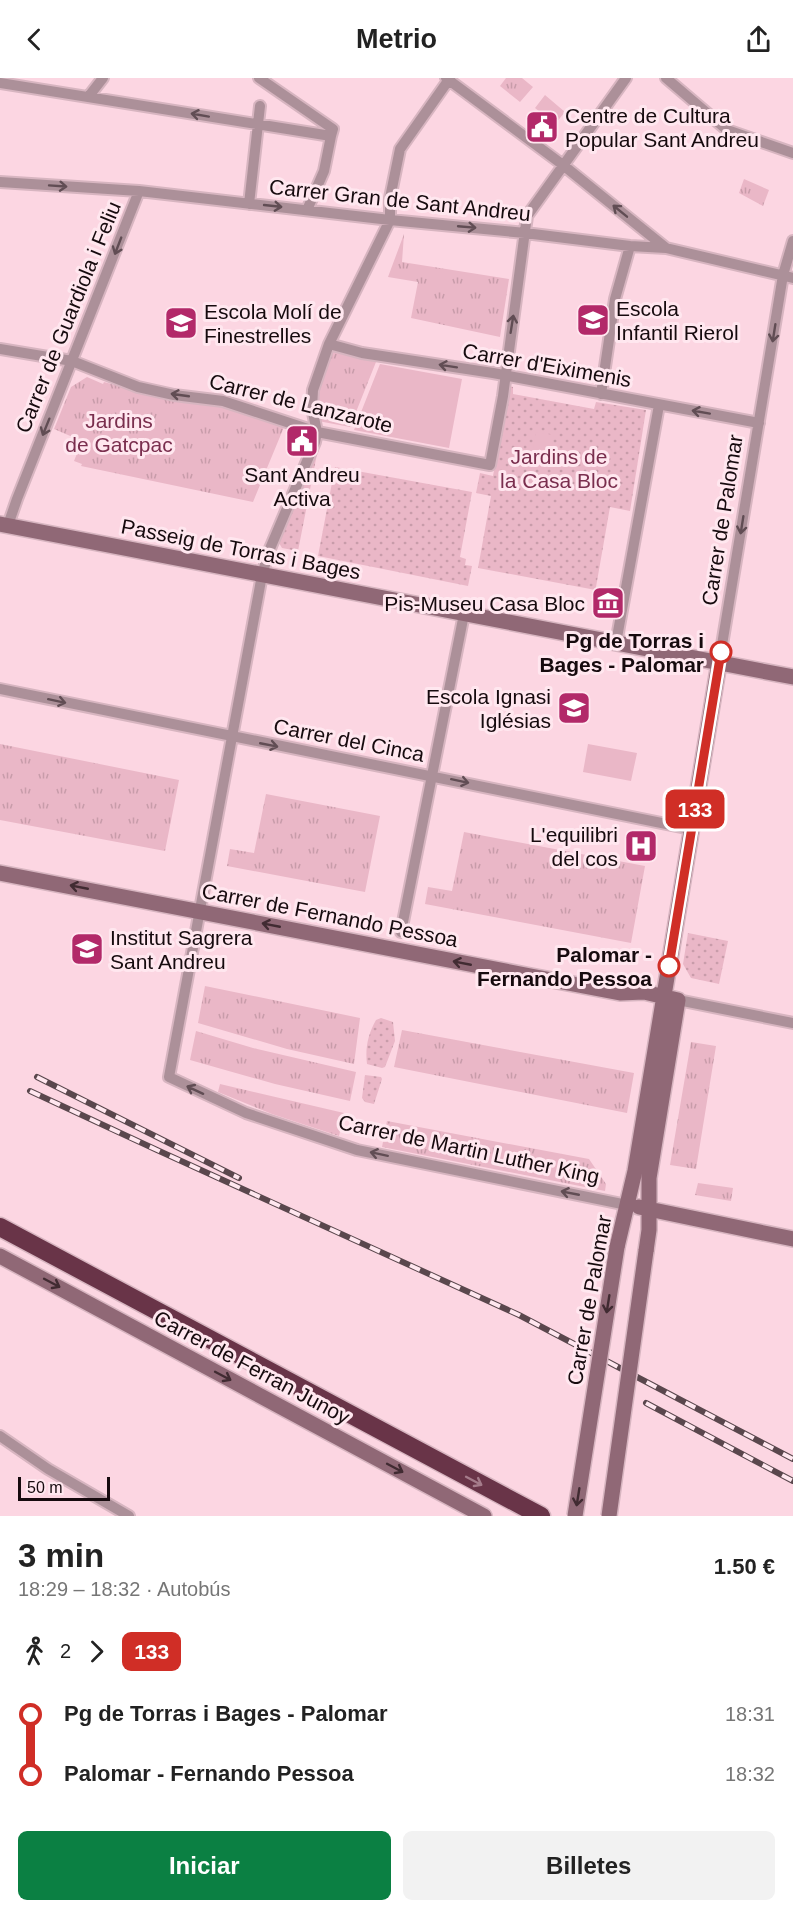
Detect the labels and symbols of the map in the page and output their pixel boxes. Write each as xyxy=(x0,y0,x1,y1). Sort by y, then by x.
place label: Centre de Cultura Popular Sant Andreu xyxy=(565,104,759,151)
one-way arrow xyxy=(190,109,210,120)
public building icon: Centre de Cultura Popular Sant Andreu xyxy=(524,109,560,145)
street label: Carrer Gran de Sant Andreu xyxy=(268,175,532,225)
one-way arrow xyxy=(48,181,68,192)
street label: Carrer de Guardiola i Feliu xyxy=(11,198,125,436)
one-way arrow xyxy=(263,201,283,212)
one-way arrow xyxy=(612,205,628,218)
one-way arrow xyxy=(457,222,477,233)
one-way arrow xyxy=(112,236,123,255)
place label: Escola Infantil Rierol xyxy=(616,297,739,344)
place label: Escola Molí de Finestrelles xyxy=(204,300,342,347)
school or university icon: Escola Infantil Rierol xyxy=(575,302,611,338)
school or university icon: Escola Molí de Finestrelles xyxy=(163,305,199,341)
one-way arrow xyxy=(507,315,518,335)
one-way arrow xyxy=(768,322,779,342)
street label: Carrer d'Eiximenis xyxy=(461,339,633,391)
one-way arrow xyxy=(438,360,458,371)
street label: Carrer de Lanzarote xyxy=(207,369,395,437)
one-way arrow xyxy=(170,390,190,401)
one-way arrow xyxy=(692,406,712,417)
park label: Jardins de Gatcpac xyxy=(65,409,173,456)
one-way arrow xyxy=(40,417,51,436)
public building icon: Sant Andreu Activa xyxy=(284,423,320,459)
street label: Carrer de Palomar xyxy=(697,433,747,607)
park label: Jardins de la Casa Bloc xyxy=(500,445,618,492)
place label: Sant Andreu Activa xyxy=(244,463,360,510)
street label: Passeig de Torras i Bages xyxy=(119,514,363,584)
one-way arrow xyxy=(736,515,747,535)
museum icon: Pis-Museu Casa Bloc xyxy=(590,585,626,621)
place label: Pis-Museu Casa Bloc xyxy=(384,592,585,615)
place label: Pg de Torras i Bages - Palomar xyxy=(539,629,704,676)
marker: Pg de Torras i Bages - Palomar xyxy=(710,641,732,663)
place label: Escola Ignasi Iglésias xyxy=(426,685,551,732)
school or university icon: Escola Ignasi Iglésias xyxy=(556,690,592,726)
one-way arrow xyxy=(47,696,67,707)
street label: Carrer del Cinca xyxy=(272,714,427,766)
one-way arrow xyxy=(259,740,278,751)
one-way arrow xyxy=(451,776,470,788)
line badge: 133 xyxy=(660,790,730,828)
place label: L'equilibri del cos xyxy=(530,823,618,870)
hospital icon: L'equilibri del cos xyxy=(623,828,659,864)
street label: Carrer de Fernando Pessoa xyxy=(200,879,460,951)
one-way arrow xyxy=(70,881,90,892)
one-way arrow xyxy=(261,919,281,930)
place label: Institut Sagrera Sant Andreu xyxy=(110,926,253,973)
school or university icon: Institut Sagrera Sant Andreu xyxy=(69,931,105,967)
place label: Palomar - Fernando Pessoa xyxy=(477,943,652,990)
marker: Palomar - Fernando Pessoa xyxy=(658,955,680,977)
one-way arrow xyxy=(453,957,472,968)
one-way arrow xyxy=(187,1083,205,1095)
street label: Carrer de Martin Luther King xyxy=(336,1110,602,1188)
one-way arrow xyxy=(370,1148,389,1159)
one-way arrow xyxy=(561,1187,580,1198)
street label: Carrer de Palomar xyxy=(563,1213,615,1387)
one-way arrow xyxy=(42,1278,60,1289)
one-way arrow xyxy=(603,1294,614,1314)
street label: Carrer de Ferran Junoy xyxy=(150,1306,354,1429)
one-way arrow xyxy=(214,1370,231,1382)
one-way arrow xyxy=(386,1462,403,1474)
scale bar xyxy=(18,1474,110,1502)
one-way arrow xyxy=(465,1475,483,1487)
one-way arrow xyxy=(573,1487,584,1506)

